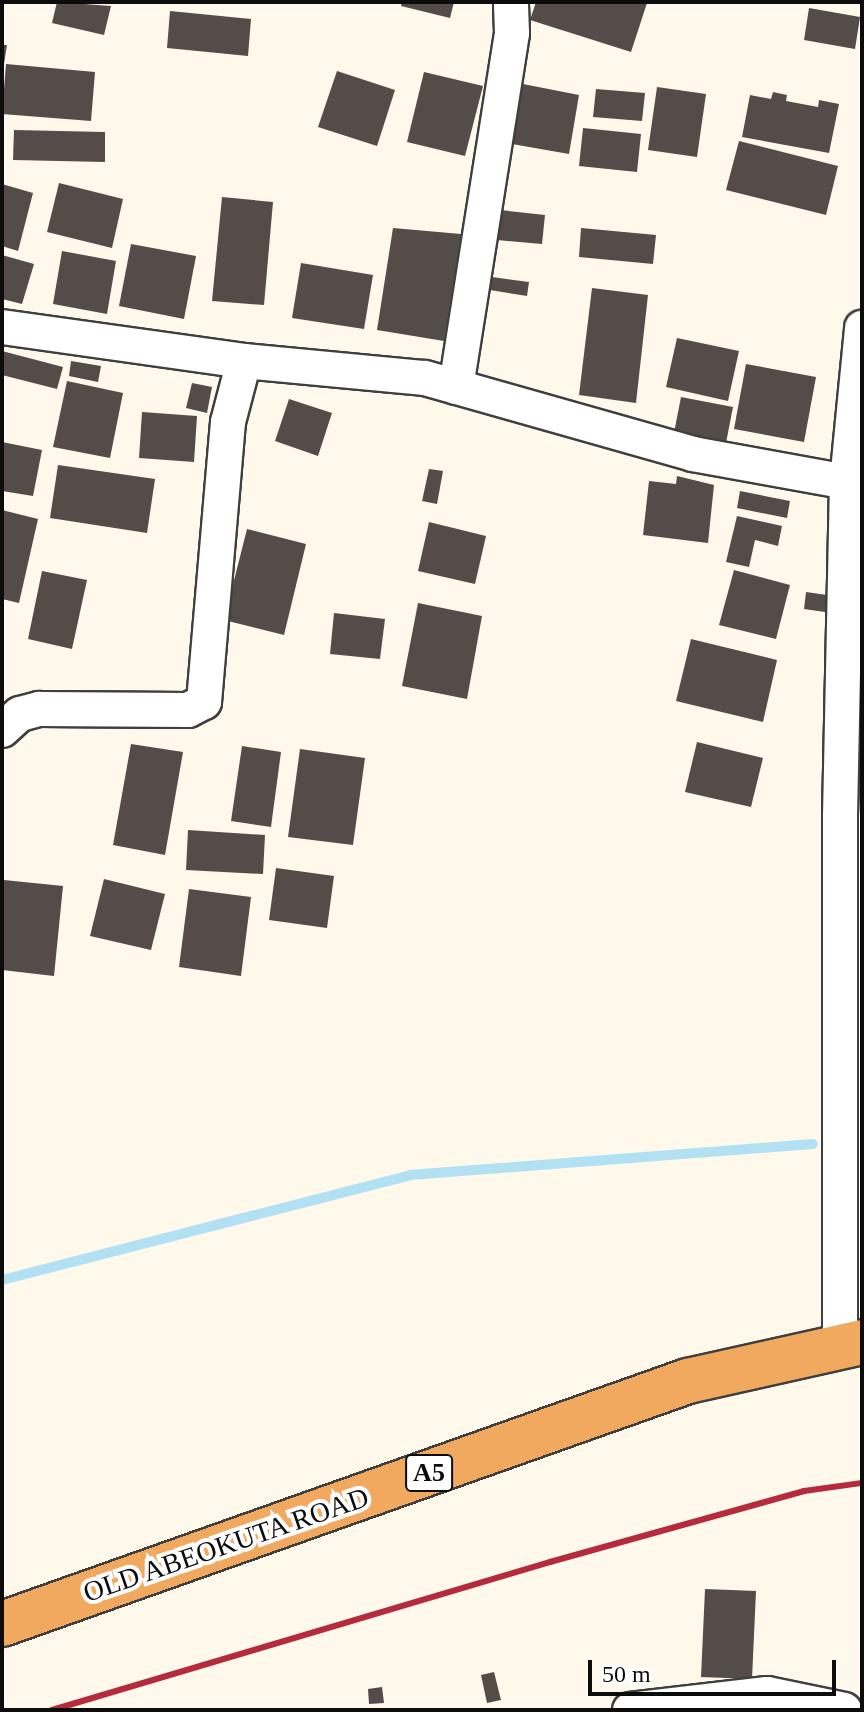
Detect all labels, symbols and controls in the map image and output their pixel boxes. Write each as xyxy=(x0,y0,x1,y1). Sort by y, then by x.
road number: A5 xyxy=(405,1451,453,1495)
street label: OLD ABEOKUTA ROAD xyxy=(77,1480,375,1610)
scale bar xyxy=(592,1644,840,1694)
text: 50 m xyxy=(602,1661,651,1687)

